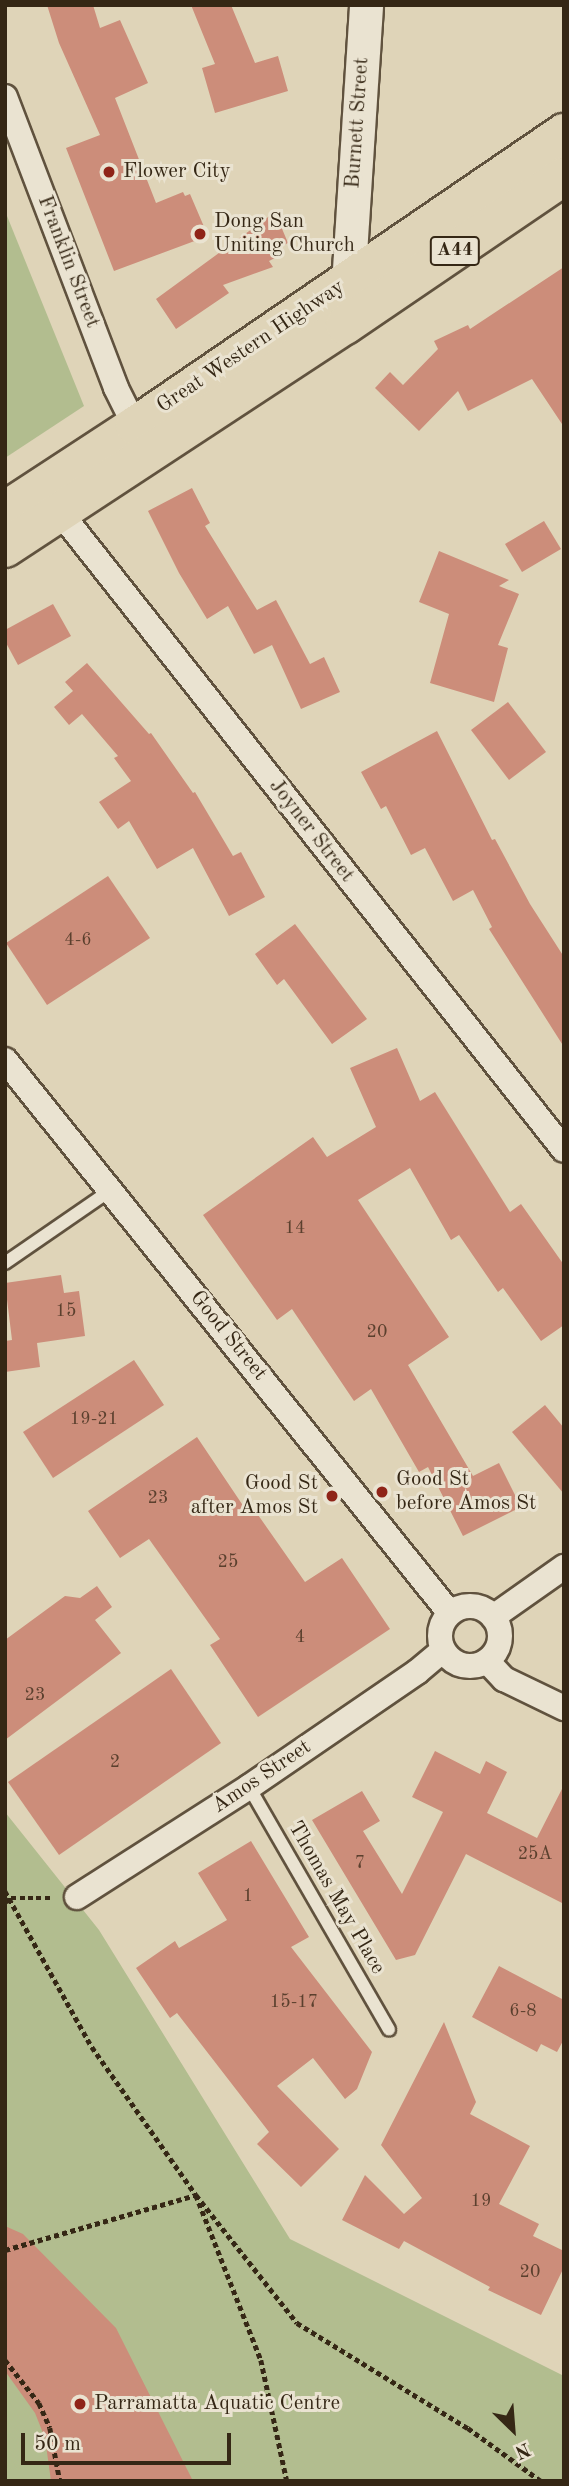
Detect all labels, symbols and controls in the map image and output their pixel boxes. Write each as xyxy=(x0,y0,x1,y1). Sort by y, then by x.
street label: Burnett Street xyxy=(341,57,375,189)
place label: Flower City xyxy=(123,159,231,185)
marker: Flower City xyxy=(101,164,117,180)
street label: Franklin Street xyxy=(31,192,105,332)
place label: Dong San Uniting Church xyxy=(214,209,355,259)
marker: Dong San Uniting Church xyxy=(192,226,208,242)
road number: A44 xyxy=(429,235,481,266)
street label: Great Western Highway xyxy=(152,275,350,419)
street label: Joyner Street xyxy=(263,774,359,888)
house number: 4-6 xyxy=(64,929,92,951)
house number: 14 xyxy=(285,1217,305,1239)
street label: Good Street xyxy=(184,1286,272,1386)
house number: 15 xyxy=(56,1300,76,1322)
house number: 20 xyxy=(367,1321,387,1343)
house number: 19-21 xyxy=(70,1408,118,1430)
place label: Good St before Amos St xyxy=(396,1467,536,1517)
place label: Good St after Amos St xyxy=(191,1471,318,1521)
marker: Good St before Amos St xyxy=(374,1484,390,1500)
house number: 23 xyxy=(148,1487,168,1509)
marker: Good St after Amos St xyxy=(324,1488,340,1504)
house number: 25 xyxy=(218,1551,238,1573)
house number: 4 xyxy=(295,1626,305,1648)
house number: 23 xyxy=(25,1684,45,1706)
street label: Amos Street xyxy=(208,1735,316,1819)
house number: 2 xyxy=(110,1751,120,1773)
street label: Thomas May Place xyxy=(282,1817,390,1979)
house number: 25A xyxy=(518,1843,552,1865)
house number: 7 xyxy=(355,1852,365,1874)
house number: 1 xyxy=(243,1885,253,1907)
house number: 15-17 xyxy=(270,1991,318,2013)
house number: 6-8 xyxy=(509,2000,537,2022)
house number: 19 xyxy=(471,2190,491,2212)
house number: 20 xyxy=(520,2261,540,2283)
place label: Parramatta Aquatic Centre xyxy=(94,2391,340,2417)
north arrow xyxy=(478,2395,548,2465)
marker: Parramatta Aquatic Centre xyxy=(72,2396,88,2412)
scale bar xyxy=(24,2420,234,2464)
text: 50 m xyxy=(34,2434,81,2455)
text: N xyxy=(511,2438,533,2461)

